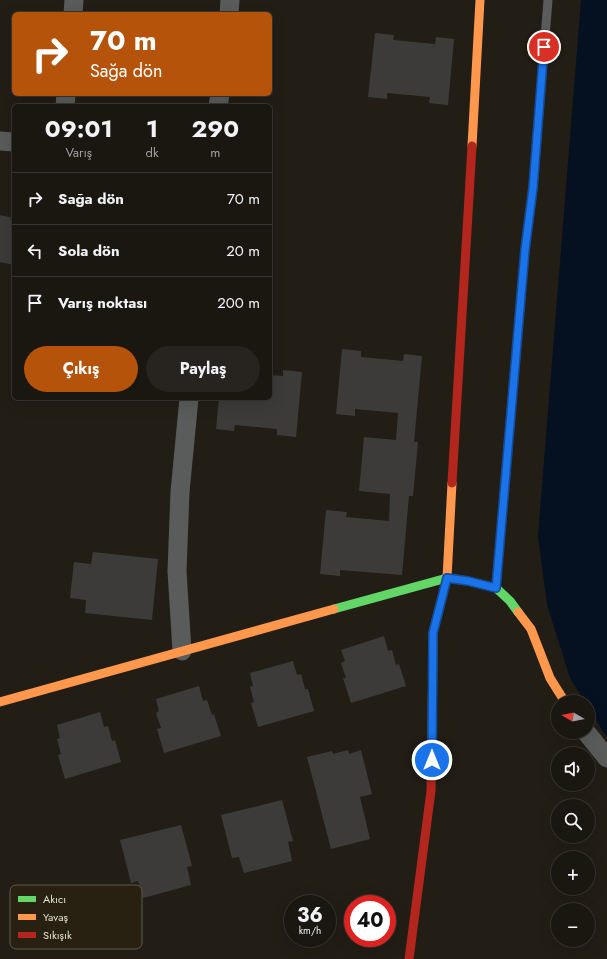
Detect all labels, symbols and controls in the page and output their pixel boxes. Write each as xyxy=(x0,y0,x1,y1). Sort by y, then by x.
text: 70 m xyxy=(90,20,157,61)
icon: right xyxy=(24,28,76,80)
pin xyxy=(527,30,561,64)
icon: arrive xyxy=(533,36,555,58)
text: Sağa dön xyxy=(90,58,162,84)
text: 09:01 xyxy=(45,111,113,146)
text: 1 xyxy=(146,111,158,146)
text: 290 xyxy=(191,111,239,146)
text: Varış xyxy=(65,143,92,162)
text: dk xyxy=(145,143,159,162)
text: m xyxy=(210,143,220,162)
icon: right xyxy=(24,188,46,210)
text: Sağa dön xyxy=(58,188,124,210)
text: 70 m xyxy=(227,188,260,210)
icon: left xyxy=(24,240,46,262)
text: Sola dön xyxy=(58,240,120,262)
text: 20 m xyxy=(226,240,260,262)
icon: arrive xyxy=(24,292,46,314)
text: Varış noktası xyxy=(58,292,147,314)
text: 200 m xyxy=(217,292,260,314)
button: Çıkış xyxy=(24,346,138,392)
button: Paylaş xyxy=(146,346,260,392)
north arrow xyxy=(551,695,595,739)
map controls xyxy=(551,695,595,947)
position arrow xyxy=(411,739,453,781)
button: sound xyxy=(551,747,595,791)
button: search xyxy=(551,799,595,843)
button: + xyxy=(551,851,595,895)
legend xyxy=(10,885,142,949)
text: Akıcı xyxy=(43,891,66,907)
speed limit sign: 40 xyxy=(344,895,396,947)
text: 36 xyxy=(297,901,323,930)
button: − xyxy=(551,903,595,947)
text: Yavaş xyxy=(43,909,68,925)
text: km/h xyxy=(299,923,321,938)
text: Sıkışık xyxy=(43,927,72,943)

